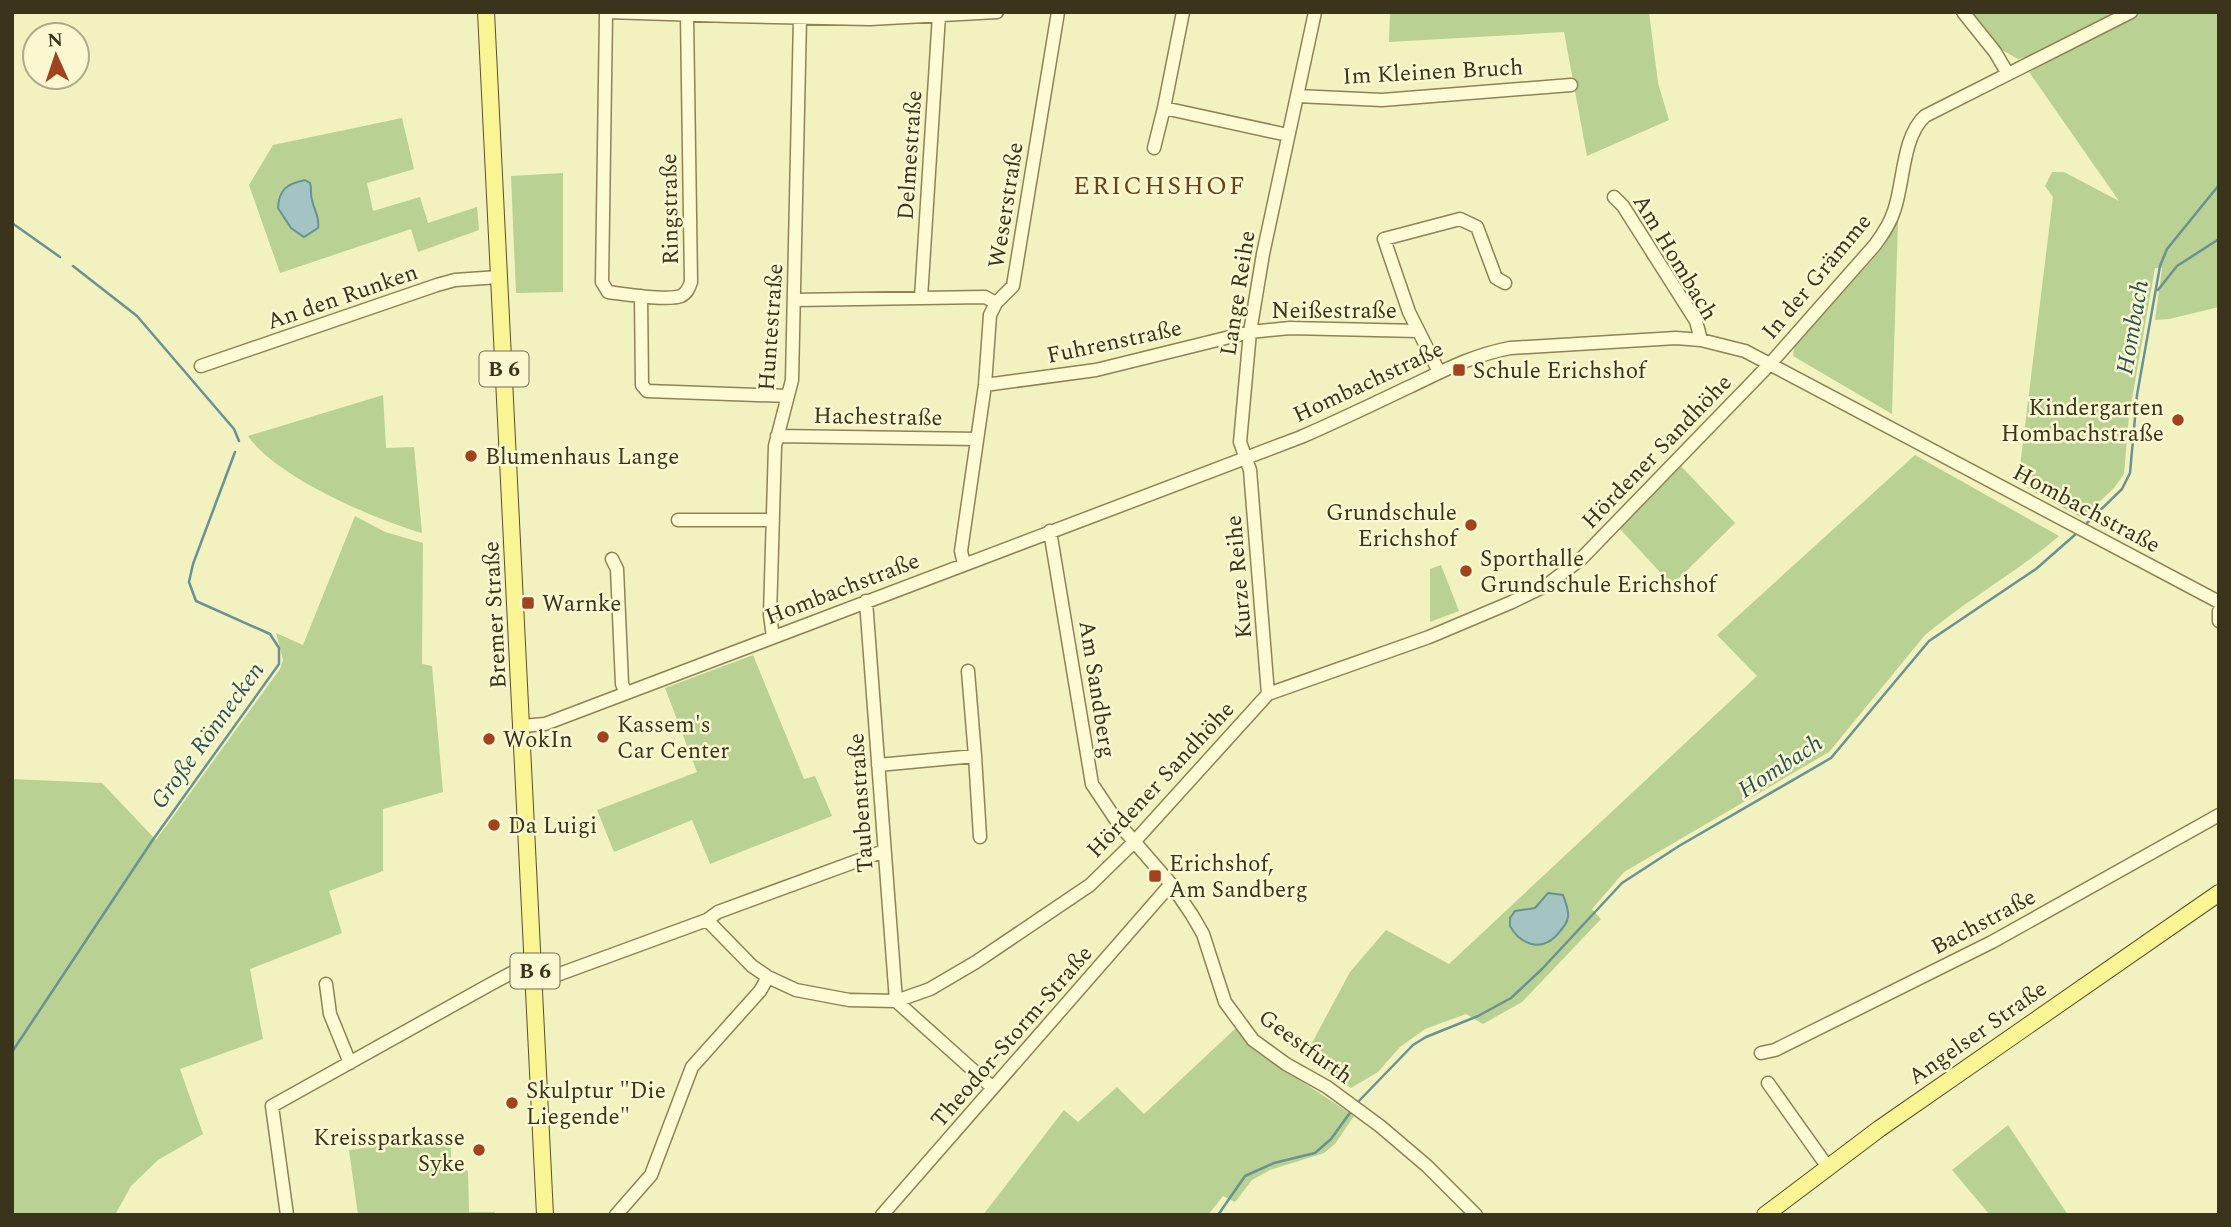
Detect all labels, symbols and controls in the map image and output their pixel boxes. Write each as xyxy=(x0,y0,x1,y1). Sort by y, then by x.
north arrow xyxy=(21,21,91,91)
text: N xyxy=(47,26,64,55)
street label: Im Kleinen Bruch xyxy=(1342,50,1524,95)
street label: Delmestraße xyxy=(888,89,932,221)
street label: Weserstraße xyxy=(979,140,1034,271)
street label: Ringstraße xyxy=(652,153,689,265)
district label: ERICHSHOF xyxy=(1073,166,1247,206)
street label: Am Hombach xyxy=(1623,188,1726,328)
street label: In der Grämme xyxy=(1754,206,1881,348)
street label: Lange Reihe xyxy=(1211,228,1266,358)
street label: An den Runken xyxy=(262,255,423,340)
street label: Huntestraße xyxy=(750,262,793,392)
water label: Hombach xyxy=(2107,277,2159,377)
street label: Neißestraße xyxy=(1271,294,1397,329)
street label: Fuhrenstraße xyxy=(1043,311,1185,374)
street label: Hombachstraße xyxy=(1287,332,1450,433)
road number: B 6 xyxy=(480,352,528,386)
place label: Schule Erichshof xyxy=(1473,354,1648,389)
marker: Schule Erichshof xyxy=(1451,362,1467,378)
street label: Hördener Sandhöhe xyxy=(1574,366,1741,538)
place label: Kindergarten Hombachstraße xyxy=(2001,391,2164,452)
street label: Hachestraße xyxy=(813,399,943,436)
marker: Kindergarten Hombachstraße xyxy=(2170,412,2186,428)
place label: Blumenhaus Lange xyxy=(485,440,680,475)
marker: Blumenhaus Lange xyxy=(463,448,479,464)
street label: Hombachstraße xyxy=(2006,456,2166,563)
place label: Grundschule Erichshof xyxy=(1326,496,1459,557)
street label: Kurze Reihe xyxy=(1217,514,1262,640)
marker: Grundschule Erichshof xyxy=(1463,517,1479,533)
street label: Bremer Straße xyxy=(474,540,517,690)
place label: Sporthalle Grundschule Erichshof xyxy=(1480,542,1718,603)
street label: Hombachstraße xyxy=(760,544,925,635)
marker: Sporthalle Grundschule Erichshof xyxy=(1458,563,1474,579)
place label: Warnke xyxy=(542,587,621,622)
marker: Warnke xyxy=(520,595,536,611)
street label: Am Sandberg xyxy=(1068,618,1125,761)
water label: Große Rönnecken xyxy=(142,654,274,817)
street label: Hördener Sandhöhe xyxy=(1079,693,1243,867)
place label: Kassem's Car Center xyxy=(617,708,729,769)
place label: WokIn xyxy=(503,723,573,758)
water label: Hombach xyxy=(1731,726,1830,808)
marker: Kassem's Car Center xyxy=(595,729,611,745)
marker: WokIn xyxy=(481,731,497,747)
street label: Taubenstraße xyxy=(839,732,884,874)
place label: Da Luigi xyxy=(508,809,597,844)
marker: Da Luigi xyxy=(486,817,502,833)
place label: Erichshof, Am Sandberg xyxy=(1169,847,1308,908)
marker: Erichshof, Am Sandberg xyxy=(1147,868,1163,884)
street label: Bachstraße xyxy=(1925,880,2042,965)
street label: Theodor-Storm-Straße xyxy=(923,938,1102,1136)
road number: B 6 xyxy=(510,954,560,988)
street label: Angelser Straße xyxy=(1901,972,2055,1094)
street label: Geestfurth xyxy=(1251,1001,1360,1093)
place label: Skulptur "Die Liegende" xyxy=(526,1074,666,1135)
marker: Skulptur "Die Liegende" xyxy=(504,1095,520,1111)
place label: Kreissparkasse Syke xyxy=(313,1121,465,1182)
marker: Kreissparkasse Syke xyxy=(471,1142,487,1158)

